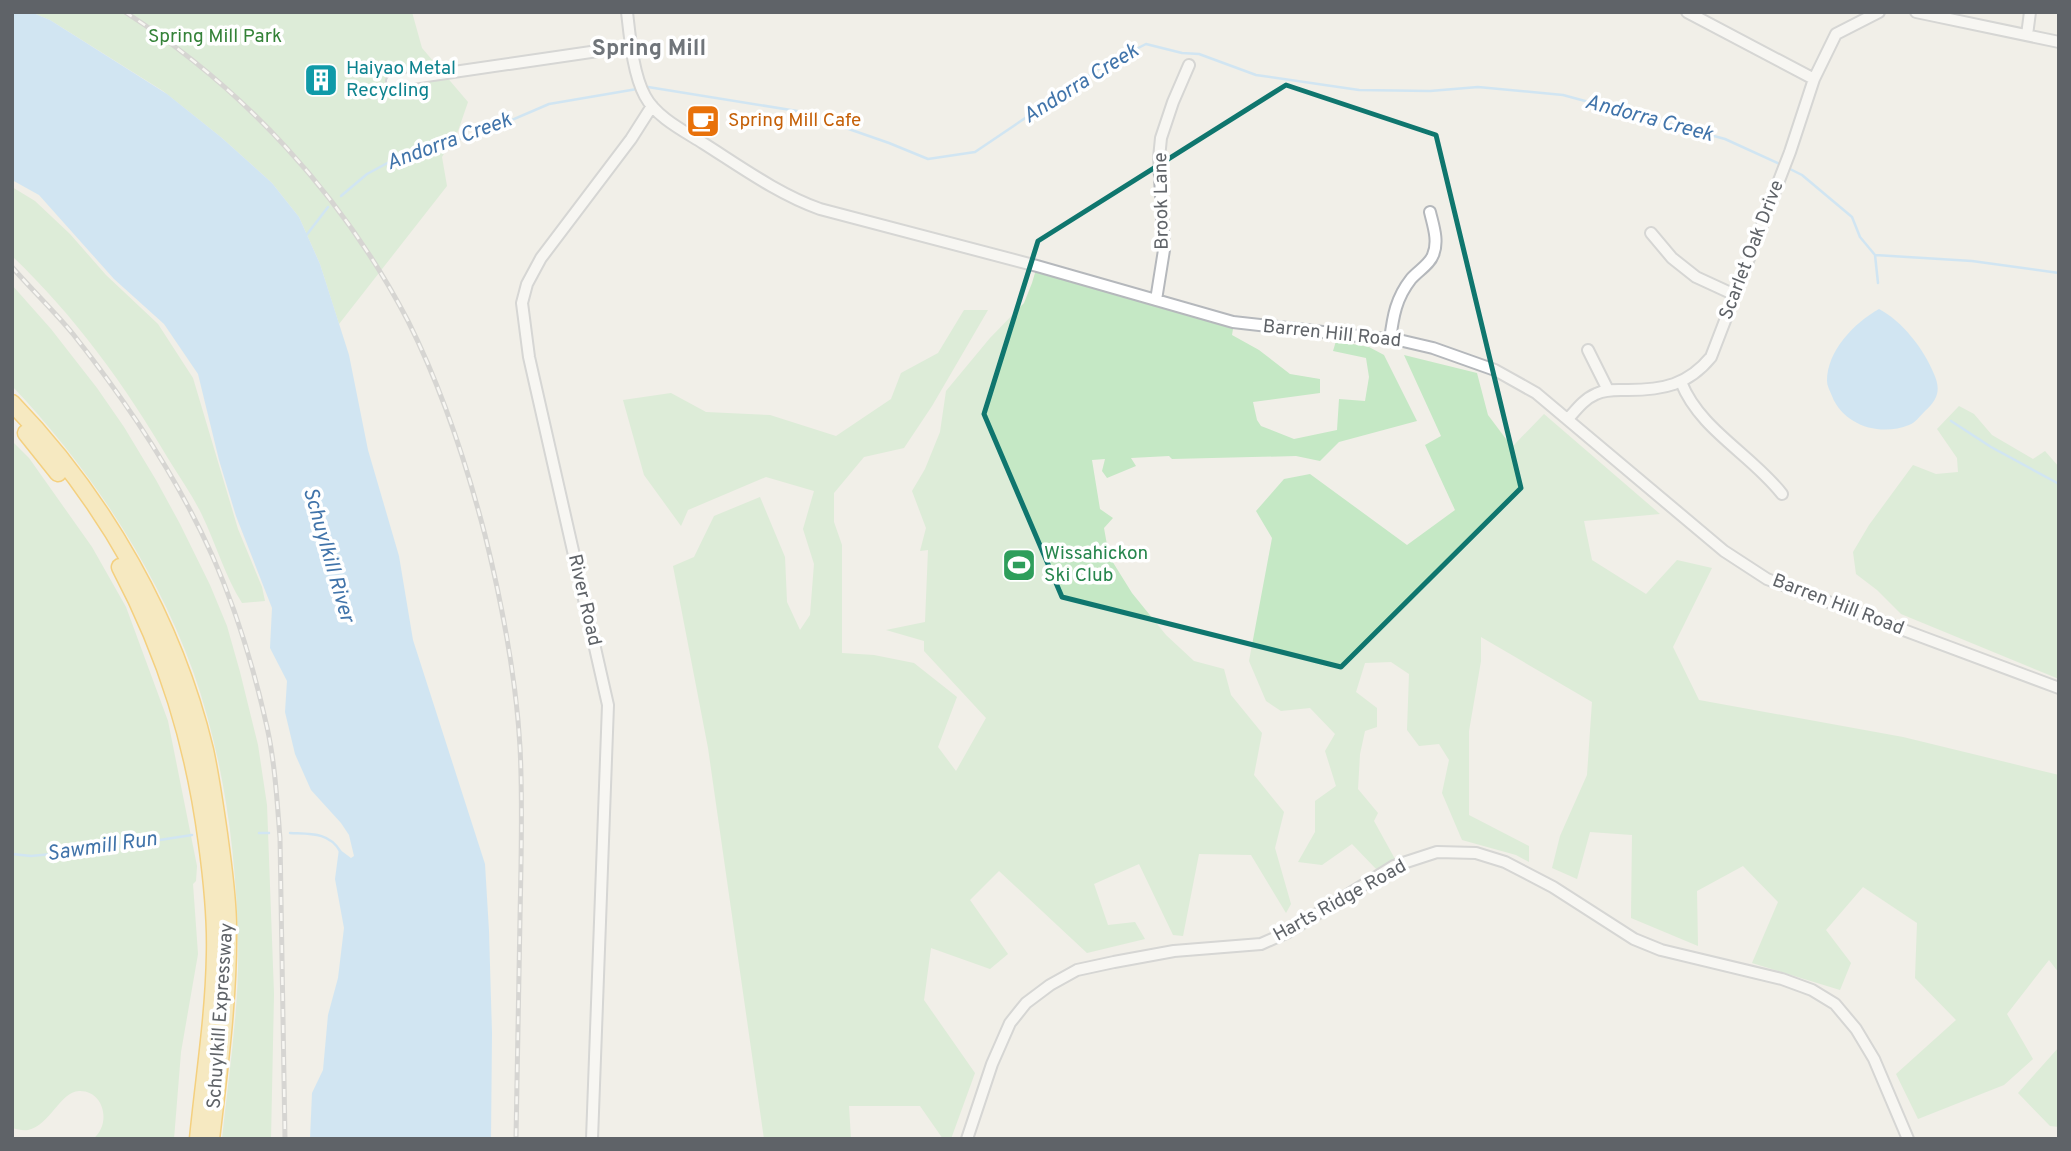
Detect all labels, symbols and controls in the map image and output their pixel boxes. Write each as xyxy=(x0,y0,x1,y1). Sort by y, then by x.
park label: Spring Mill Park xyxy=(148,25,282,49)
district label: Spring Mill xyxy=(592,35,706,64)
water label: Andorra Creek xyxy=(1018,38,1144,130)
place label: Haiyao Metal Recycling xyxy=(346,57,456,103)
building icon: Haiyao Metal Recycling xyxy=(302,61,340,99)
water label: Andorra Creek xyxy=(1582,89,1716,149)
cafe icon: Spring Mill Cafe xyxy=(684,102,722,140)
water label: Andorra Creek xyxy=(383,107,516,177)
place label: Spring Mill Cafe xyxy=(728,109,861,133)
street label: Brook Lane xyxy=(1149,152,1175,250)
street label: Scarlet Oak Drive xyxy=(1714,177,1790,323)
street label: Barren Hill Road xyxy=(1262,315,1402,353)
water label: Schuylkill River xyxy=(296,484,361,628)
place label: Wissahickon Ski Club xyxy=(1044,542,1148,588)
sports icon: Wissahickon Ski Club xyxy=(1000,546,1038,584)
street label: River Road xyxy=(562,552,606,648)
street label: Barren Hill Road xyxy=(1769,569,1907,641)
water label: Sawmill Run xyxy=(45,826,159,868)
street label: Harts Ridge Road xyxy=(1269,855,1411,947)
street label: Schuylkill Expressway xyxy=(203,922,239,1110)

